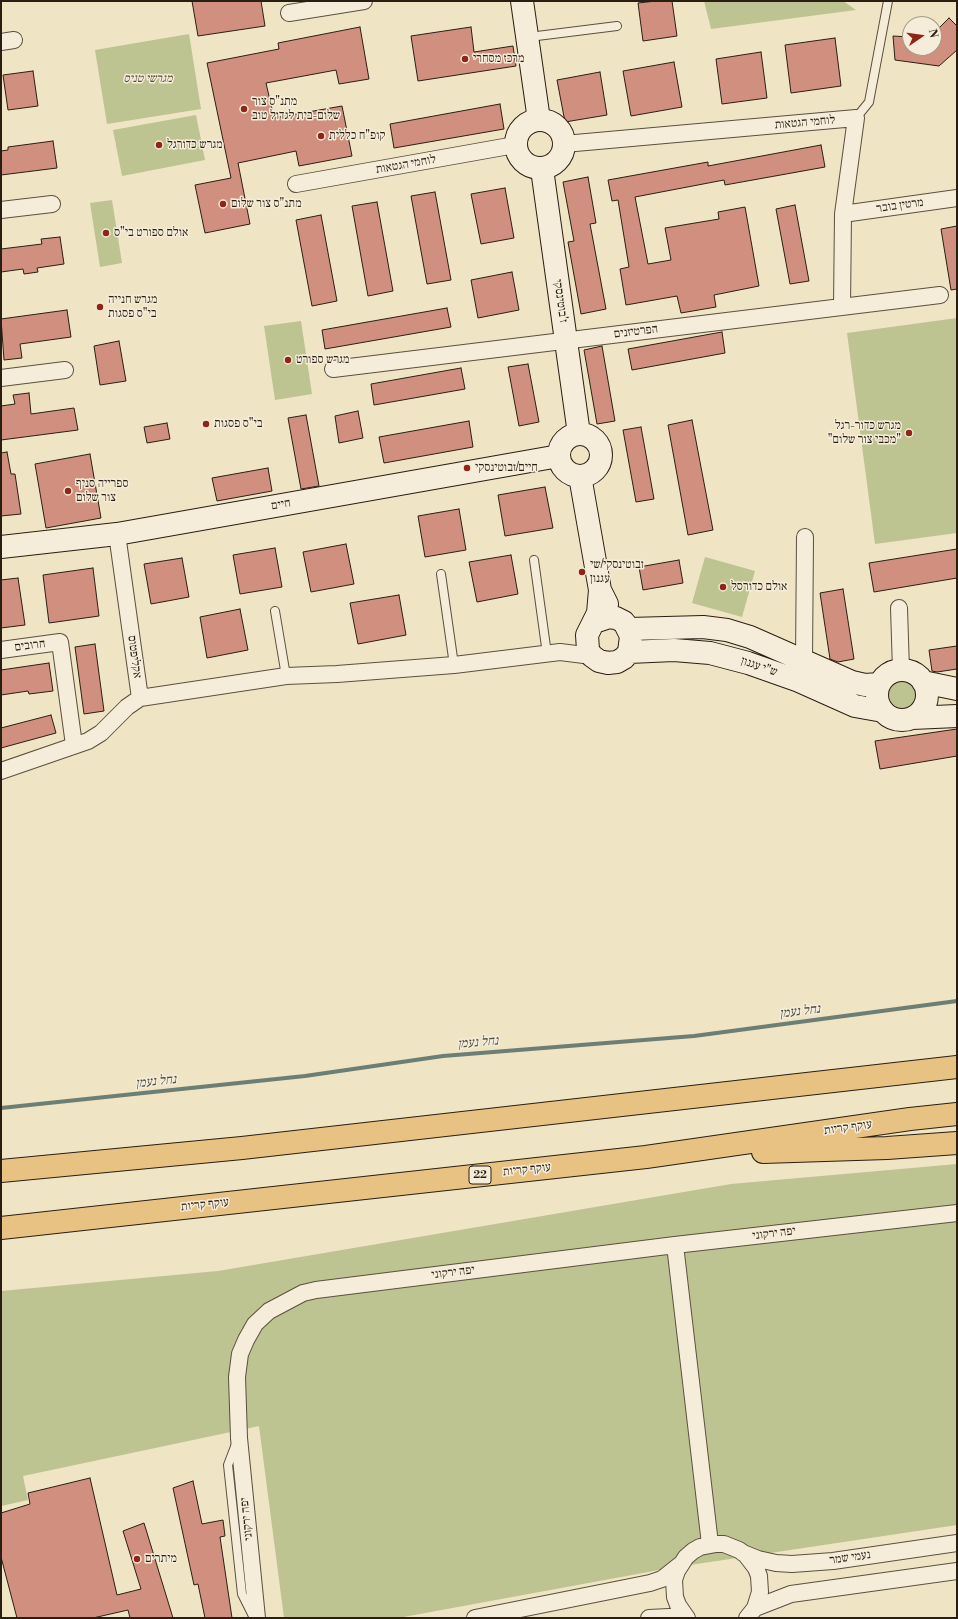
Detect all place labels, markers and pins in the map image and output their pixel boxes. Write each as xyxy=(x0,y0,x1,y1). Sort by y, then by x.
place label: מרכז מסחרי xyxy=(473,52,525,66)
marker: מרכז מסחרי xyxy=(460,54,470,64)
place label: מתנ"ס צור שלום-בית לגדול טוב xyxy=(252,95,340,123)
marker: מתנ"ס צור שלום-בית לגדול טוב xyxy=(239,104,249,114)
place label: קופ"ח כללית xyxy=(329,129,385,143)
marker: קופ"ח כללית xyxy=(316,131,326,141)
place label: מגרש כדורגל xyxy=(167,138,223,152)
marker: מגרש כדורגל xyxy=(154,140,164,150)
place label: מתנ"ס צור שלום xyxy=(231,197,302,211)
marker: מתנ"ס צור שלום xyxy=(218,199,228,209)
place label: אולם ספורט בי"ס xyxy=(114,226,188,240)
marker: אולם ספורט בי"ס xyxy=(101,228,111,238)
place label: מגרש חנייה בי"ס פסגות xyxy=(108,293,157,321)
marker: מגרש חנייה בי"ס פסגות xyxy=(95,302,105,312)
place label: מגרש ספורט xyxy=(296,353,350,367)
marker: מגרש ספורט xyxy=(283,355,293,365)
place label: בי"ס פסגות xyxy=(214,417,263,431)
marker: בי"ס פסגות xyxy=(201,419,211,429)
place label: מגרש כדור-רגל "מכבי צור שלום" xyxy=(828,419,901,447)
marker: מגרש כדור-רגל "מכבי צור שלום" xyxy=(904,428,914,438)
place label: חיים/זבוטינסקי xyxy=(475,461,538,475)
marker: חיים/זבוטינסקי xyxy=(462,463,472,473)
place label: ספרייה סניף צור שלום xyxy=(76,477,128,505)
marker: ספרייה סניף צור שלום xyxy=(63,486,73,496)
place label: זבוטינסקי/שי עגנון xyxy=(590,558,644,586)
marker: זבוטינסקי/שי עגנון xyxy=(577,567,587,577)
place label: אולם כדורסל xyxy=(731,580,787,594)
marker: אולם כדורסל xyxy=(718,582,728,592)
place label: מיתרים xyxy=(145,1552,177,1566)
marker: מיתרים xyxy=(132,1554,142,1564)

